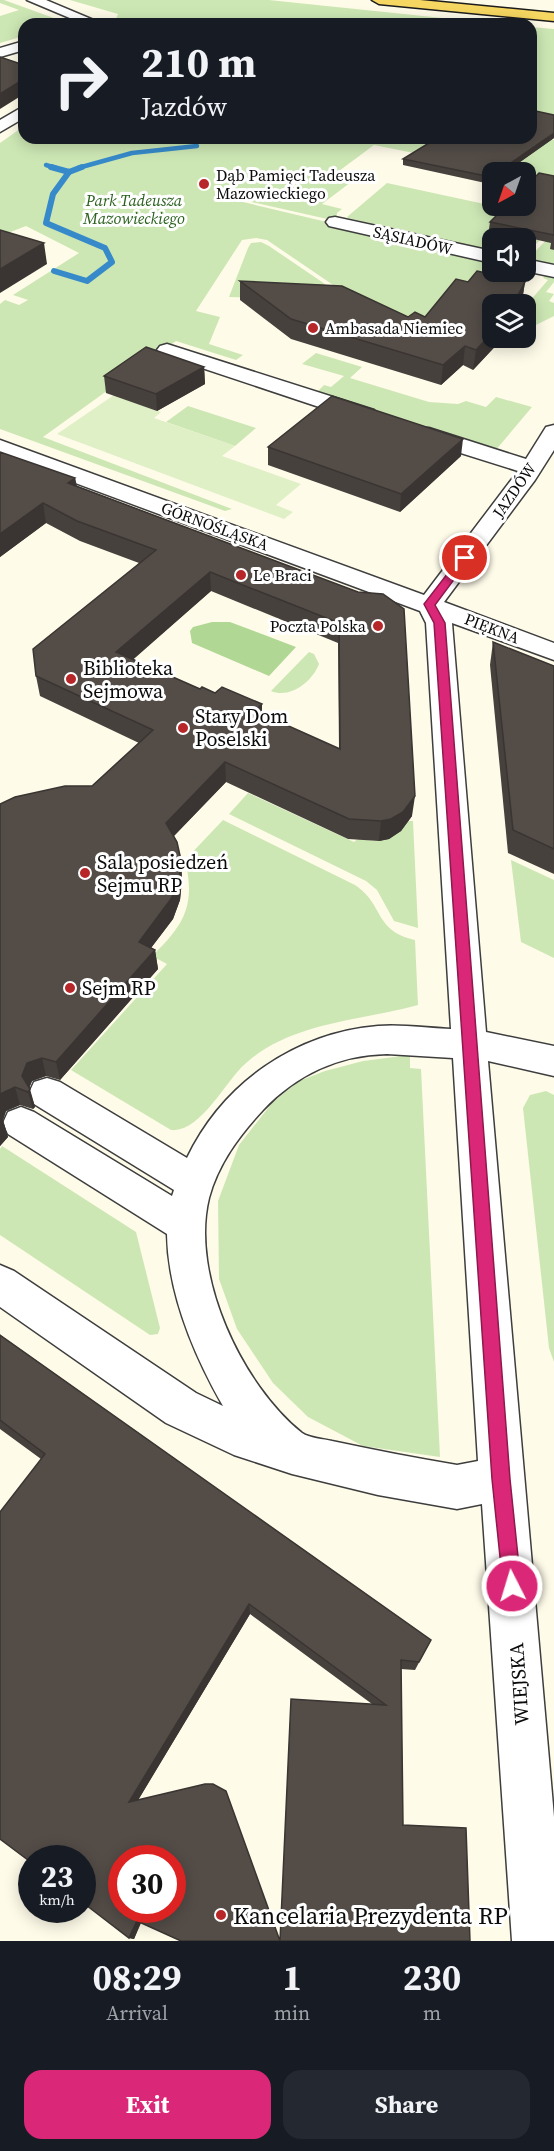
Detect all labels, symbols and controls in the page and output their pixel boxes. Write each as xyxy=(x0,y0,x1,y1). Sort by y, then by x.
text: 210 m xyxy=(141,33,256,91)
icon: right xyxy=(42,42,120,120)
text: Jazdów xyxy=(141,88,227,125)
north arrow xyxy=(482,162,536,216)
map controls xyxy=(482,162,536,348)
place label: Dąb Pamięci Tadeusza Mazowieckiego xyxy=(216,164,376,204)
marker: Dąb Pamięci Tadeusza Mazowieckiego xyxy=(197,177,211,191)
park label: Park Tadeusza Mazowieckiego xyxy=(82,189,185,229)
street label: SĄSIADÓW xyxy=(371,220,455,260)
button: sound xyxy=(482,228,536,282)
button: layers xyxy=(482,294,536,348)
place label: Ambasada Niemiec xyxy=(325,317,463,339)
marker: Ambasada Niemiec xyxy=(306,321,320,335)
street label: JAZDÓW xyxy=(486,458,541,523)
street label: GÓRNOŚLĄSKA xyxy=(158,496,272,556)
pin xyxy=(439,532,490,583)
icon: arrive xyxy=(448,541,481,574)
place label: Le Braci xyxy=(253,564,312,586)
marker: Le Braci xyxy=(234,568,248,582)
street label: PIĘKNA xyxy=(461,607,523,649)
place label: Poczta Polska xyxy=(270,615,367,637)
marker: Poczta Polska xyxy=(371,619,385,633)
place label: Biblioteka Sejmowa xyxy=(83,654,174,705)
marker: Biblioteka Sejmowa xyxy=(64,672,78,686)
place label: Stary Dom Poselski xyxy=(195,702,288,753)
marker: Stary Dom Poselski xyxy=(176,721,190,735)
place label: Sala posiedzeń Sejmu RP xyxy=(97,848,228,899)
marker: Sala posiedzeń Sejmu RP xyxy=(78,866,92,880)
place label: Sejm RP xyxy=(82,974,156,1002)
marker: Sejm RP xyxy=(63,981,77,995)
position arrow xyxy=(480,1554,544,1618)
street label: WIEJSKA xyxy=(502,1641,536,1726)
speed limit sign: 30 xyxy=(108,1845,186,1923)
text: 23 xyxy=(41,1856,73,1897)
text: km/h xyxy=(39,1889,75,1910)
place label: Kancelaria Prezydenta RP xyxy=(233,1899,508,1932)
marker: Kancelaria Prezydenta RP xyxy=(214,1908,228,1922)
text: 08:29 xyxy=(93,1953,181,2002)
text: 1 xyxy=(282,1953,302,2002)
text: 230 xyxy=(403,1953,461,2002)
text: Arrival xyxy=(106,1999,168,2027)
text: min xyxy=(274,1999,310,2027)
text: m xyxy=(423,1999,441,2027)
button: Exit xyxy=(24,2070,271,2139)
button: Share xyxy=(283,2070,530,2139)

